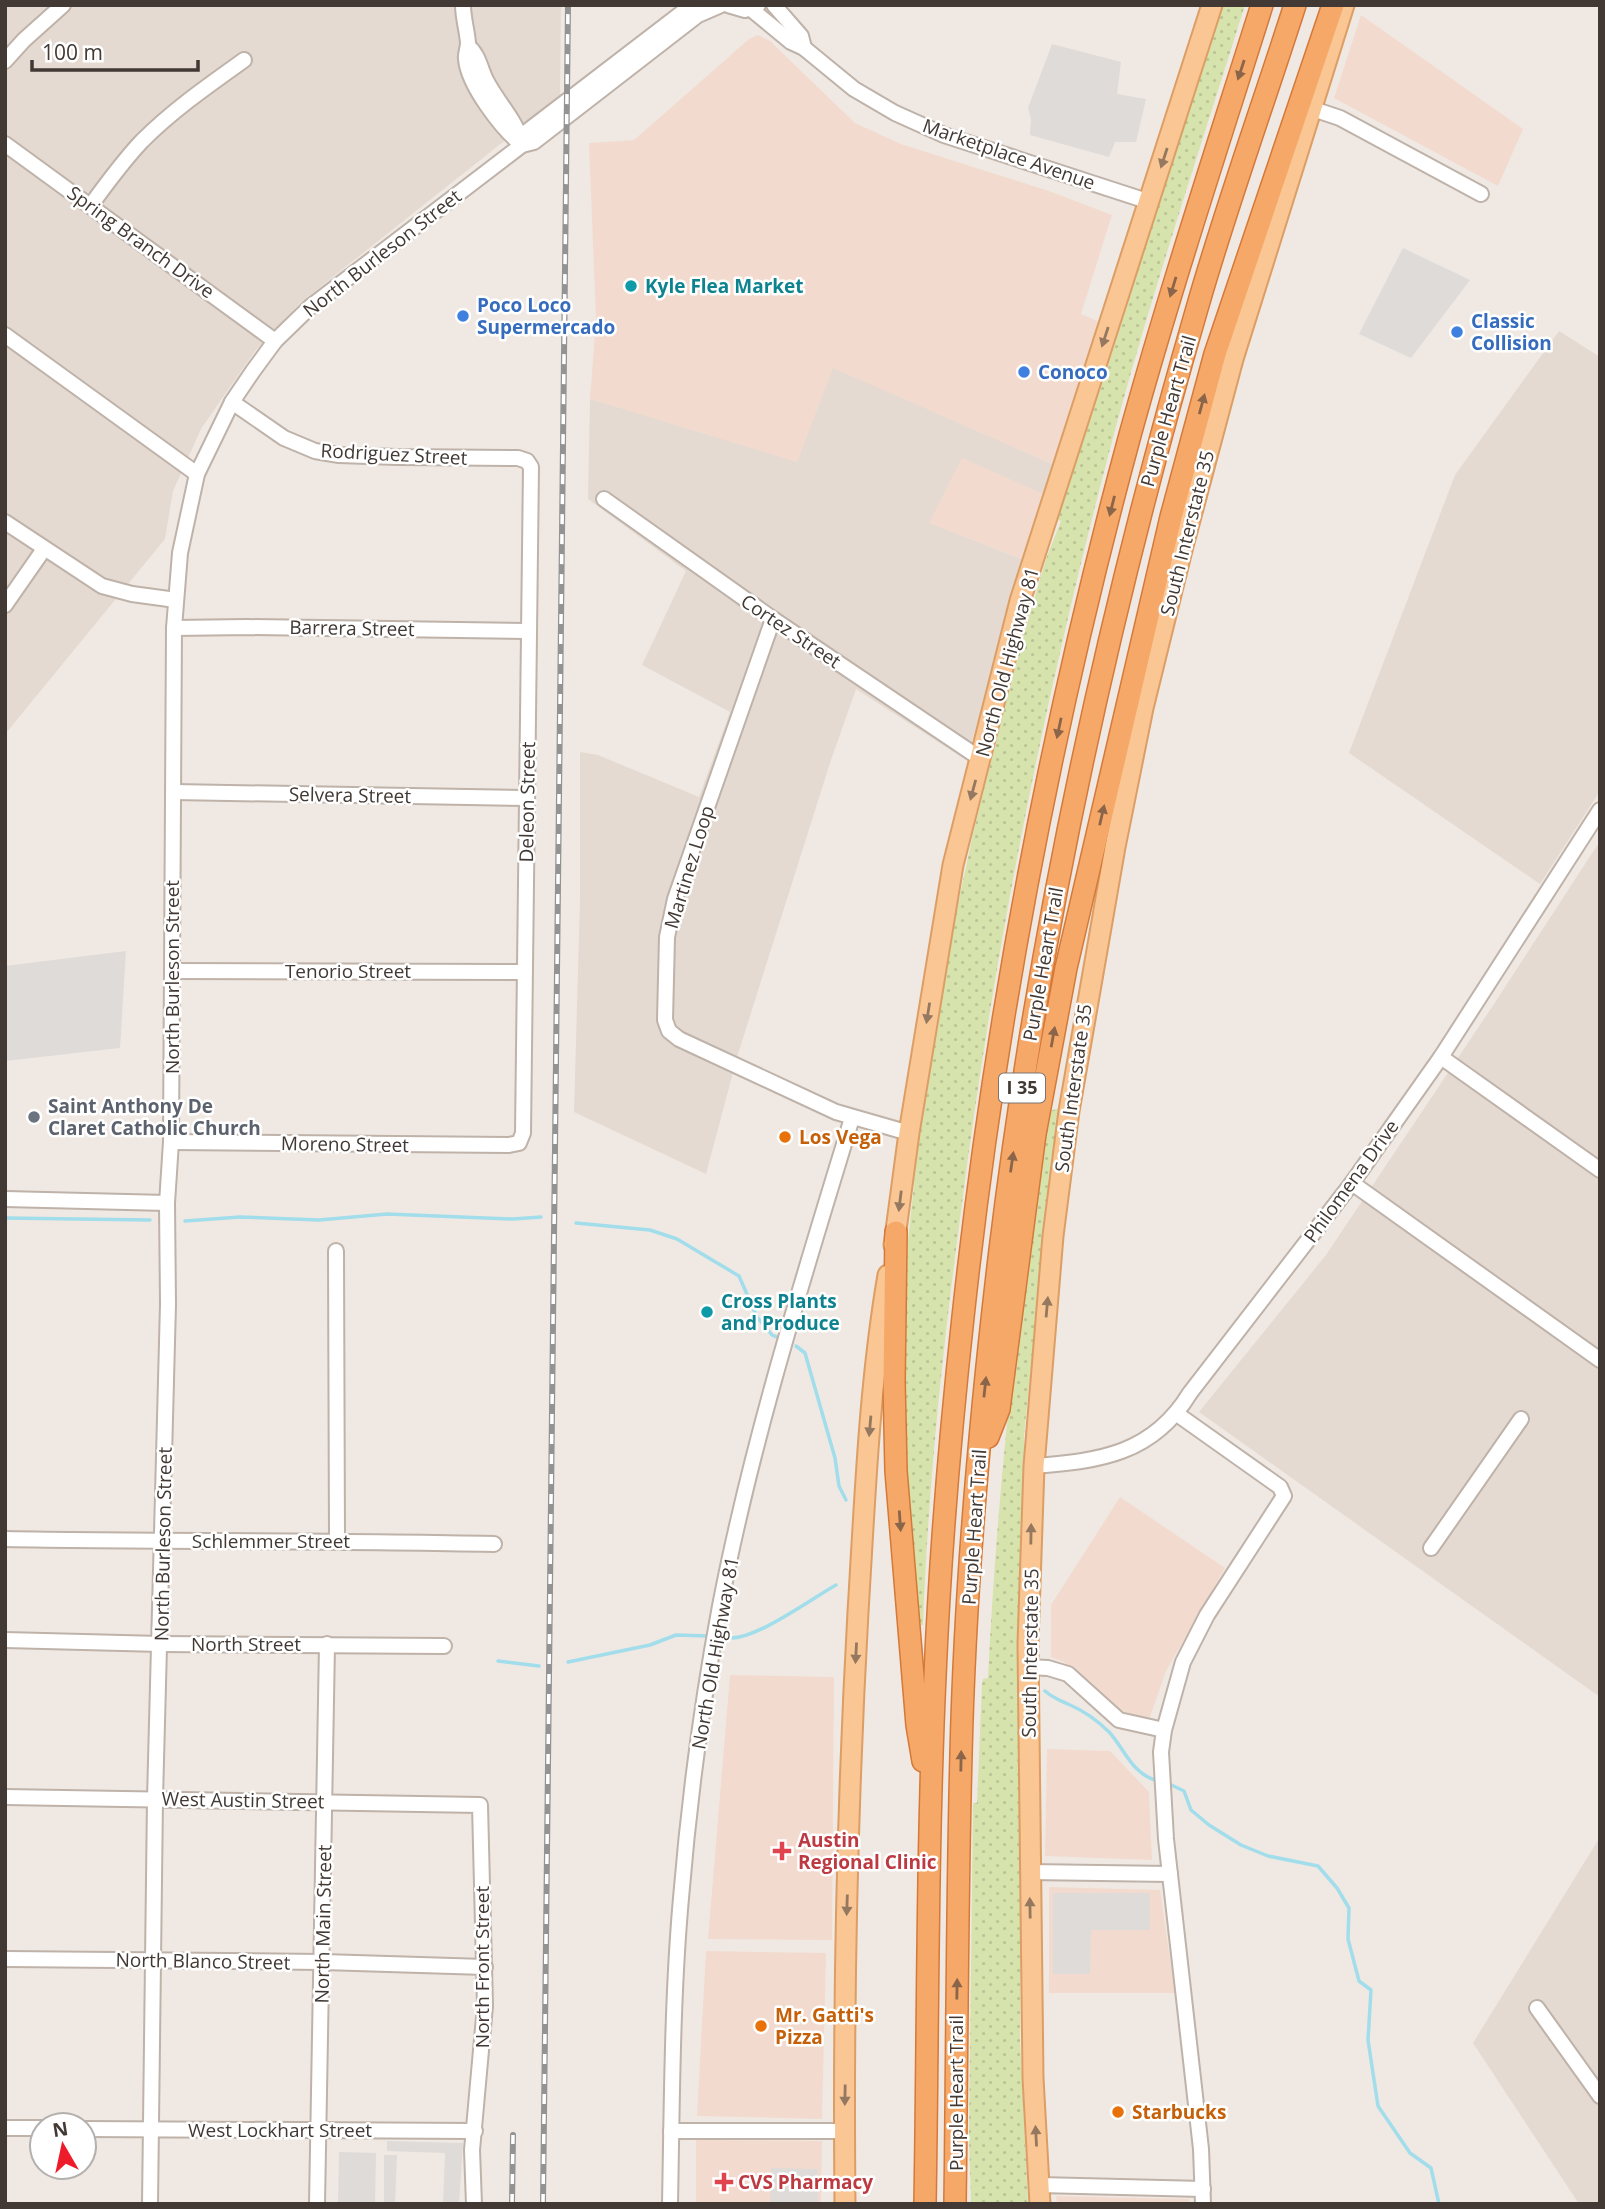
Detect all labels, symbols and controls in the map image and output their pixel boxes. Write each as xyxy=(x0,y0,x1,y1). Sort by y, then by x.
scale bar xyxy=(32,28,198,72)
text: 100 m xyxy=(42,38,103,66)
one-way arrow xyxy=(1236,60,1246,81)
street label: Marketplace Avenue xyxy=(919,112,1099,196)
one-way arrow xyxy=(1158,148,1168,169)
street label: Spring Branch Drive xyxy=(62,180,220,304)
street label: North Burleson Street xyxy=(297,183,467,323)
place label: Kyle Flea Market xyxy=(645,273,804,299)
one-way arrow xyxy=(1168,277,1178,298)
marker: Kyle Flea Market xyxy=(623,278,639,294)
place label: Poco Loco Supermercado xyxy=(477,292,615,340)
marker: Poco Loco Supermercado xyxy=(455,308,471,324)
place label: Classic Collision xyxy=(1471,308,1552,356)
marker: Classic Collision xyxy=(1449,324,1465,340)
one-way arrow xyxy=(1100,326,1110,347)
street label: Purple Heart Trail xyxy=(1134,332,1202,490)
place label: Conoco xyxy=(1038,359,1108,385)
marker: Conoco xyxy=(1016,364,1032,380)
one-way arrow xyxy=(1197,393,1208,415)
street label: Rodriguez Street xyxy=(320,437,468,471)
street label: South Interstate 35 xyxy=(1154,448,1220,618)
one-way arrow xyxy=(1106,496,1117,518)
street label: North Old Highway 81 xyxy=(969,564,1045,760)
street label: Cortez Street xyxy=(736,588,846,674)
street label: Barrera Street xyxy=(289,614,415,642)
one-way arrow xyxy=(1054,717,1065,739)
street label: Deleon Street xyxy=(513,741,541,863)
one-way arrow xyxy=(967,779,978,801)
street label: Selvera Street xyxy=(289,781,412,809)
street label: Martinez Loop xyxy=(658,802,720,932)
one-way arrow xyxy=(1096,804,1107,826)
street label: North Burleson Street xyxy=(159,880,185,1074)
street label: Purple Heart Trail xyxy=(1017,885,1069,1043)
street label: Tenorio Street xyxy=(285,958,411,984)
one-way arrow xyxy=(922,1002,933,1024)
street label: South Interstate 35 xyxy=(1048,1002,1098,1174)
one-way arrow xyxy=(1048,1026,1059,1048)
road number: I 35 xyxy=(999,1073,1045,1102)
place label: Saint Anthony De Claret Catholic Church xyxy=(48,1093,261,1141)
marker: Saint Anthony De Claret Catholic Church xyxy=(26,1109,42,1125)
street label: Philomena Drive xyxy=(1298,1114,1404,1248)
place label: Los Vega xyxy=(799,1124,882,1150)
marker: Los Vega xyxy=(777,1129,793,1145)
street label: Moreno Street xyxy=(281,1130,409,1158)
one-way arrow xyxy=(1007,1150,1018,1172)
one-way arrow xyxy=(895,1190,906,1212)
place label: Cross Plants and Produce xyxy=(721,1288,840,1336)
one-way arrow xyxy=(1042,1296,1053,1318)
marker: Cross Plants and Produce xyxy=(699,1304,715,1320)
one-way arrow xyxy=(980,1376,991,1398)
one-way arrow xyxy=(864,1416,875,1438)
street label: North Burleson Street xyxy=(148,1446,178,1641)
street label: Purple Heart Trail xyxy=(956,1448,992,1606)
one-way arrow xyxy=(895,1510,906,1532)
one-way arrow xyxy=(1025,1523,1037,1545)
street label: Schlemmer Street xyxy=(192,1528,350,1554)
street label: North Old Highway 81 xyxy=(685,1555,745,1751)
street label: South Interstate 35 xyxy=(1016,1568,1044,1738)
street label: North Street xyxy=(191,1631,301,1657)
one-way arrow xyxy=(850,1643,861,1665)
one-way arrow xyxy=(955,1750,967,1772)
street label: West Austin Street xyxy=(161,1786,325,1814)
place label: Austin Regional Clinic xyxy=(798,1827,937,1875)
marker: Austin Regional Clinic xyxy=(772,1841,792,1861)
street label: North Main Street xyxy=(309,1844,337,2004)
street label: North Front Street xyxy=(469,1886,495,2048)
one-way arrow xyxy=(842,1895,853,1917)
one-way arrow xyxy=(1024,1897,1036,1919)
street label: North Blanco Street xyxy=(115,1946,291,1976)
one-way arrow xyxy=(951,1977,963,1999)
place label: Mr. Gatti's Pizza xyxy=(775,2002,874,2050)
street label: Purple Heart Trail xyxy=(943,2015,969,2171)
marker: Mr. Gatti's Pizza xyxy=(753,2018,769,2034)
one-way arrow xyxy=(839,2085,850,2107)
place label: Starbucks xyxy=(1132,2099,1226,2125)
marker: Starbucks xyxy=(1110,2104,1126,2120)
north arrow xyxy=(28,2111,98,2181)
text: N xyxy=(51,2115,70,2143)
street label: West Lockhart Street xyxy=(188,2117,372,2143)
one-way arrow xyxy=(1030,2124,1041,2146)
place label: CVS Pharmacy xyxy=(738,2169,873,2195)
marker: CVS Pharmacy xyxy=(716,2174,732,2190)

